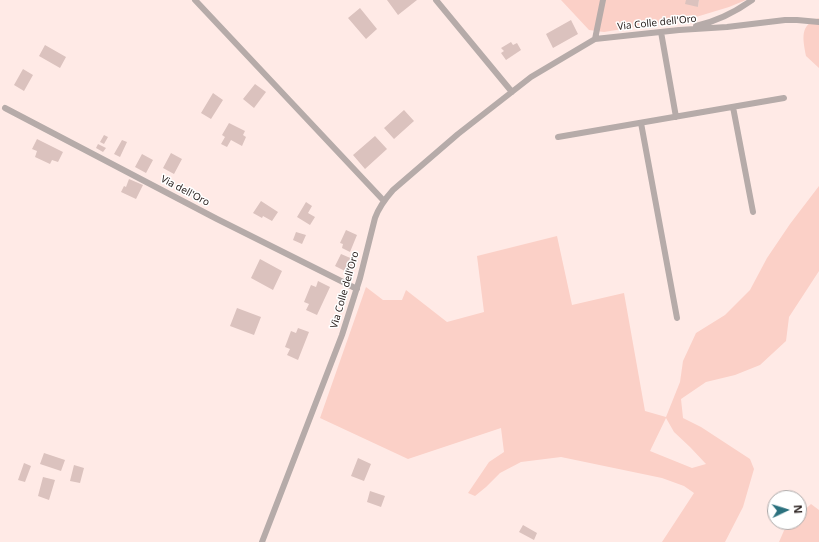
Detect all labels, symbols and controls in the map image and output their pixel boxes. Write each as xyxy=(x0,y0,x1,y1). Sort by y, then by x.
street label: Via Colle dell'Oro xyxy=(617,13,697,33)
street label: Via dell'Oro xyxy=(158,173,212,209)
street label: Via Colle dell'Oro xyxy=(328,250,362,330)
north arrow xyxy=(767,490,807,530)
text: N xyxy=(791,504,806,514)

